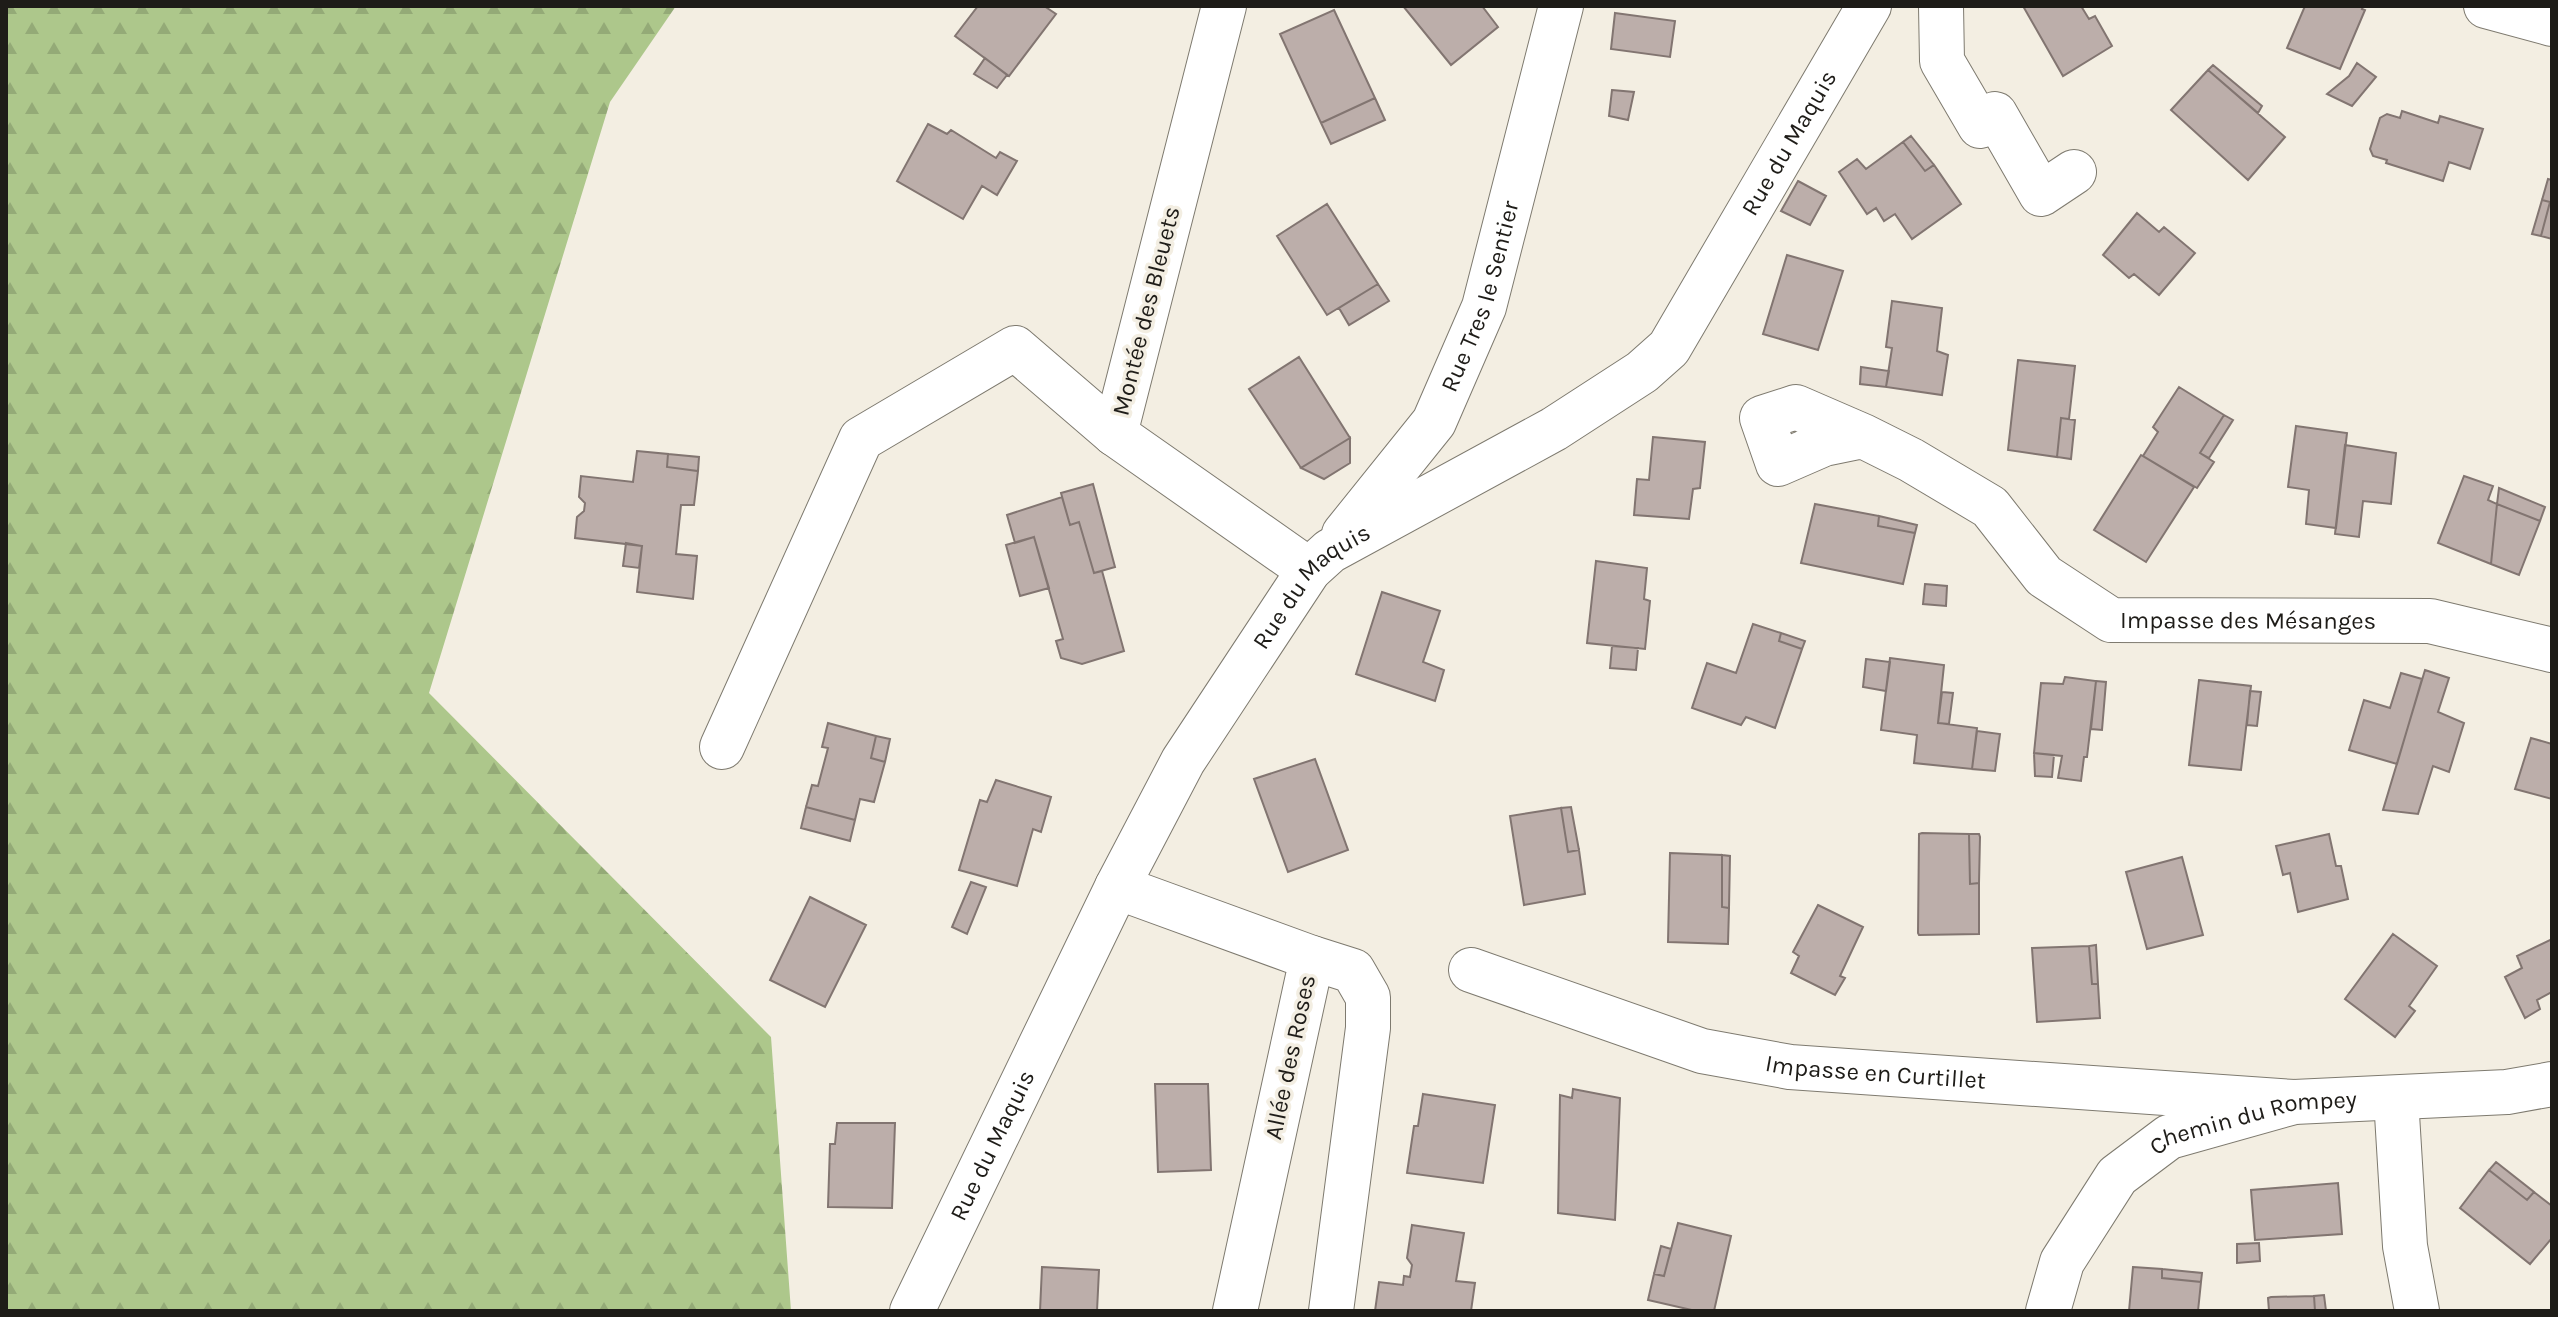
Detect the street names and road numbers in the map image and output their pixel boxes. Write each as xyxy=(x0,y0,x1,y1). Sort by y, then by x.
street label: Rue du Maquis xyxy=(1736,65,1842,221)
street label: Rue Tres le Sentier xyxy=(1435,198,1525,396)
street label: Montée des Bleuets xyxy=(1106,203,1186,419)
street label: Rue du Maquis xyxy=(1247,518,1375,654)
street label: Impasse des Mésanges xyxy=(2120,606,2376,635)
street label: Allée des Roses xyxy=(1259,972,1321,1142)
street label: Impasse en Curtillet xyxy=(1763,1049,1987,1095)
street label: Rue du Maquis xyxy=(944,1066,1040,1225)
street label: Chemin du Rompey xyxy=(2144,1085,2358,1161)

